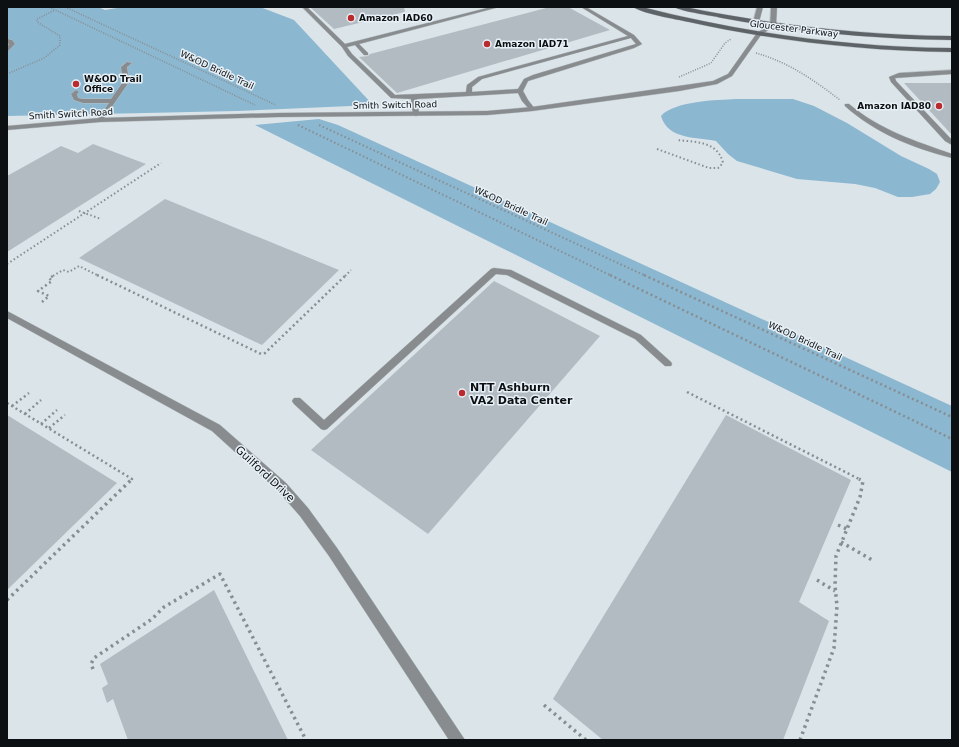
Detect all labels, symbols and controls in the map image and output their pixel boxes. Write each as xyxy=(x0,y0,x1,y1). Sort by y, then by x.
marker: Amazon IAD60 xyxy=(346,13,356,23)
place label: Amazon IAD60 xyxy=(359,13,433,23)
street label: Gloucester Parkway xyxy=(749,19,840,39)
marker: Amazon IAD71 xyxy=(482,39,492,49)
place label: Amazon IAD71 xyxy=(495,39,569,49)
street label: W&OD Bridle Trail xyxy=(179,49,255,91)
place label: W&OD Trail Office xyxy=(84,74,142,94)
marker: W&OD Trail Office xyxy=(71,79,81,89)
street label: Smith Switch Road xyxy=(353,99,437,111)
place label: Amazon IAD80 xyxy=(857,101,931,111)
marker: Amazon IAD80 xyxy=(934,101,944,111)
street label: Smith Switch Road xyxy=(29,107,113,121)
street label: W&OD Bridle Trail xyxy=(473,185,549,227)
street label: W&OD Bridle Trail xyxy=(767,320,843,362)
place label: NTT Ashburn VA2 Data Center xyxy=(470,381,573,407)
marker: NTT Ashburn VA2 Data Center xyxy=(457,388,467,398)
street label: Guilford Drive xyxy=(233,443,298,505)

